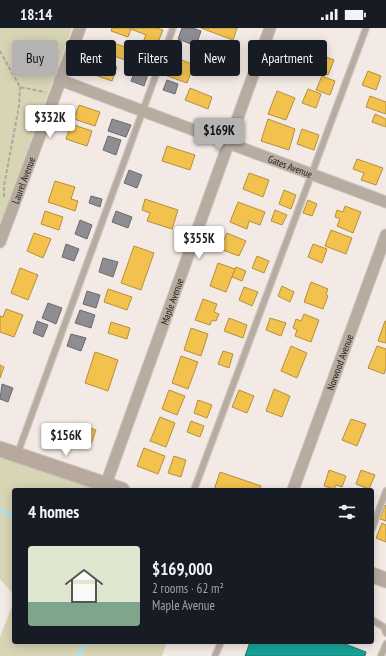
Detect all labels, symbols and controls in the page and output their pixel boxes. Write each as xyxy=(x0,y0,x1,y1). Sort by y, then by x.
text: 18:14 xyxy=(20,5,52,24)
chip: Buy xyxy=(12,40,58,76)
chip: Rent xyxy=(66,40,116,76)
chip: Filters xyxy=(124,40,182,76)
chip: New xyxy=(190,40,240,76)
chip: Apartment xyxy=(248,40,327,76)
pin: $332K xyxy=(22,105,78,139)
text: $332K xyxy=(34,109,66,126)
pin: $169K xyxy=(191,118,247,152)
text: $169K xyxy=(203,122,235,139)
street label: Gates Avenue xyxy=(266,152,314,180)
street label: Laurel Avenue xyxy=(8,155,38,205)
pin: $355K xyxy=(171,226,227,260)
text: $355K xyxy=(183,230,215,247)
street label: Maple Avenue xyxy=(157,276,186,326)
street label: Norwood Avenue xyxy=(323,333,356,392)
pin: $156K xyxy=(38,423,94,457)
text: $156K xyxy=(50,427,82,444)
text: 4 homes xyxy=(28,501,79,523)
icon: filters xyxy=(336,501,358,523)
text: $169,000 xyxy=(152,558,213,580)
icon: home xyxy=(60,562,108,610)
text: 2 rooms · 62 m² xyxy=(152,580,224,597)
text: Maple Avenue xyxy=(152,597,215,614)

